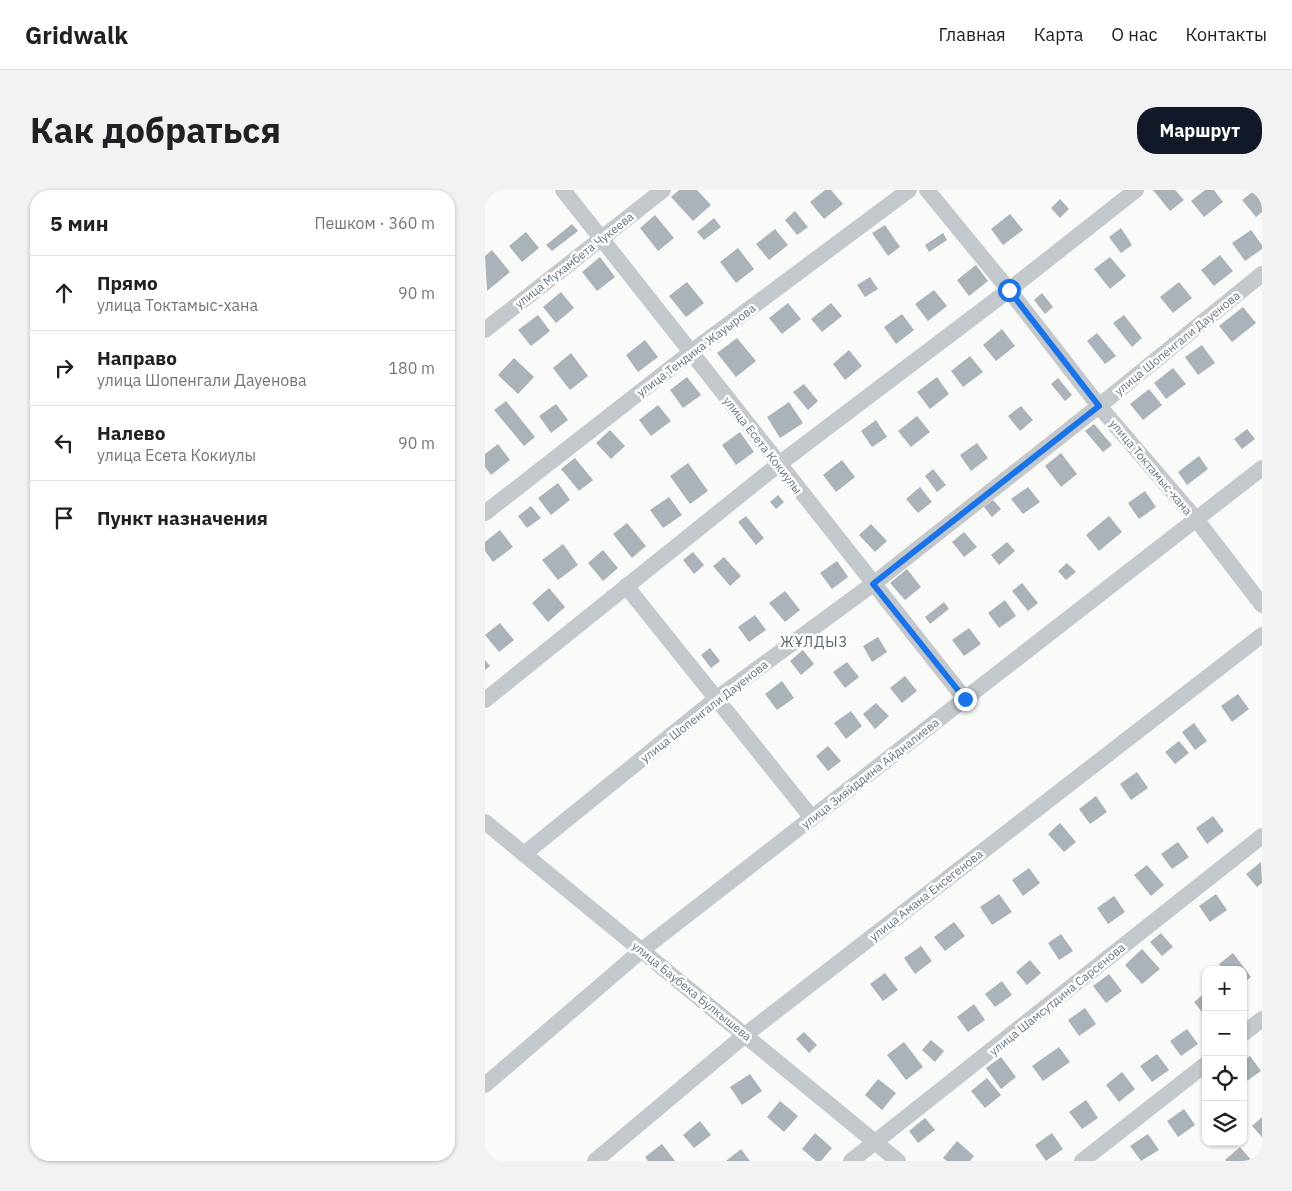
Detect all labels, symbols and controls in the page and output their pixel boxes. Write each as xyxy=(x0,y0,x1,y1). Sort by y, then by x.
text: Gridwalk xyxy=(25,19,128,51)
text: Главная xyxy=(938,23,1006,46)
text: Карта xyxy=(1034,23,1083,46)
text: О нас xyxy=(1111,23,1158,46)
text: Контакты xyxy=(1186,23,1267,46)
text: Как добраться xyxy=(30,107,281,153)
button: Маршрут xyxy=(1137,107,1262,154)
text: 5 мин xyxy=(50,209,109,237)
street label: улица Мухамбета Чукеева xyxy=(511,209,637,311)
text: Пешком · 360 m xyxy=(314,213,435,233)
text: Прямо xyxy=(97,271,158,295)
icon: ahead xyxy=(50,279,78,307)
route start xyxy=(998,279,1021,302)
text: 90 m xyxy=(398,283,435,303)
street label: улица Шопенгали Дауенова xyxy=(1111,287,1243,398)
text: улица Токтамыс-хана xyxy=(97,295,258,315)
street label: улица Тендика Жауырова xyxy=(634,300,759,400)
text: Направо xyxy=(97,346,177,370)
icon: right xyxy=(50,354,78,382)
text: 180 m xyxy=(388,358,435,378)
text: улица Шопенгали Дауенова xyxy=(97,370,307,390)
street label: улица Есета Кокиулы xyxy=(720,393,806,497)
street label: улица Токтамыс-хана xyxy=(1106,416,1196,519)
text: Налево xyxy=(97,421,166,445)
icon: left xyxy=(50,429,78,457)
text: 90 m xyxy=(398,433,435,453)
text: улица Есета Кокиулы xyxy=(97,445,256,465)
icon: arrive xyxy=(50,504,78,532)
text: Пункт назначения xyxy=(97,506,268,530)
district label: ЖҰЛДЫЗ xyxy=(780,633,848,651)
street label: улица Шопенгали Дауенова xyxy=(637,656,771,765)
route end xyxy=(954,688,977,711)
street label: улица Зияйддина Айдналиева xyxy=(798,714,942,831)
street label: улица Амана Енсегенова xyxy=(866,846,986,944)
street label: улица Баубека Булкышева xyxy=(629,938,755,1044)
street label: улица Шамсутдина Сарсенова xyxy=(986,939,1128,1058)
map controls xyxy=(1202,966,1247,1146)
button: + xyxy=(1202,966,1247,1011)
button: − xyxy=(1202,1011,1247,1056)
button: locate xyxy=(1202,1056,1247,1101)
button: layers xyxy=(1202,1101,1247,1146)

